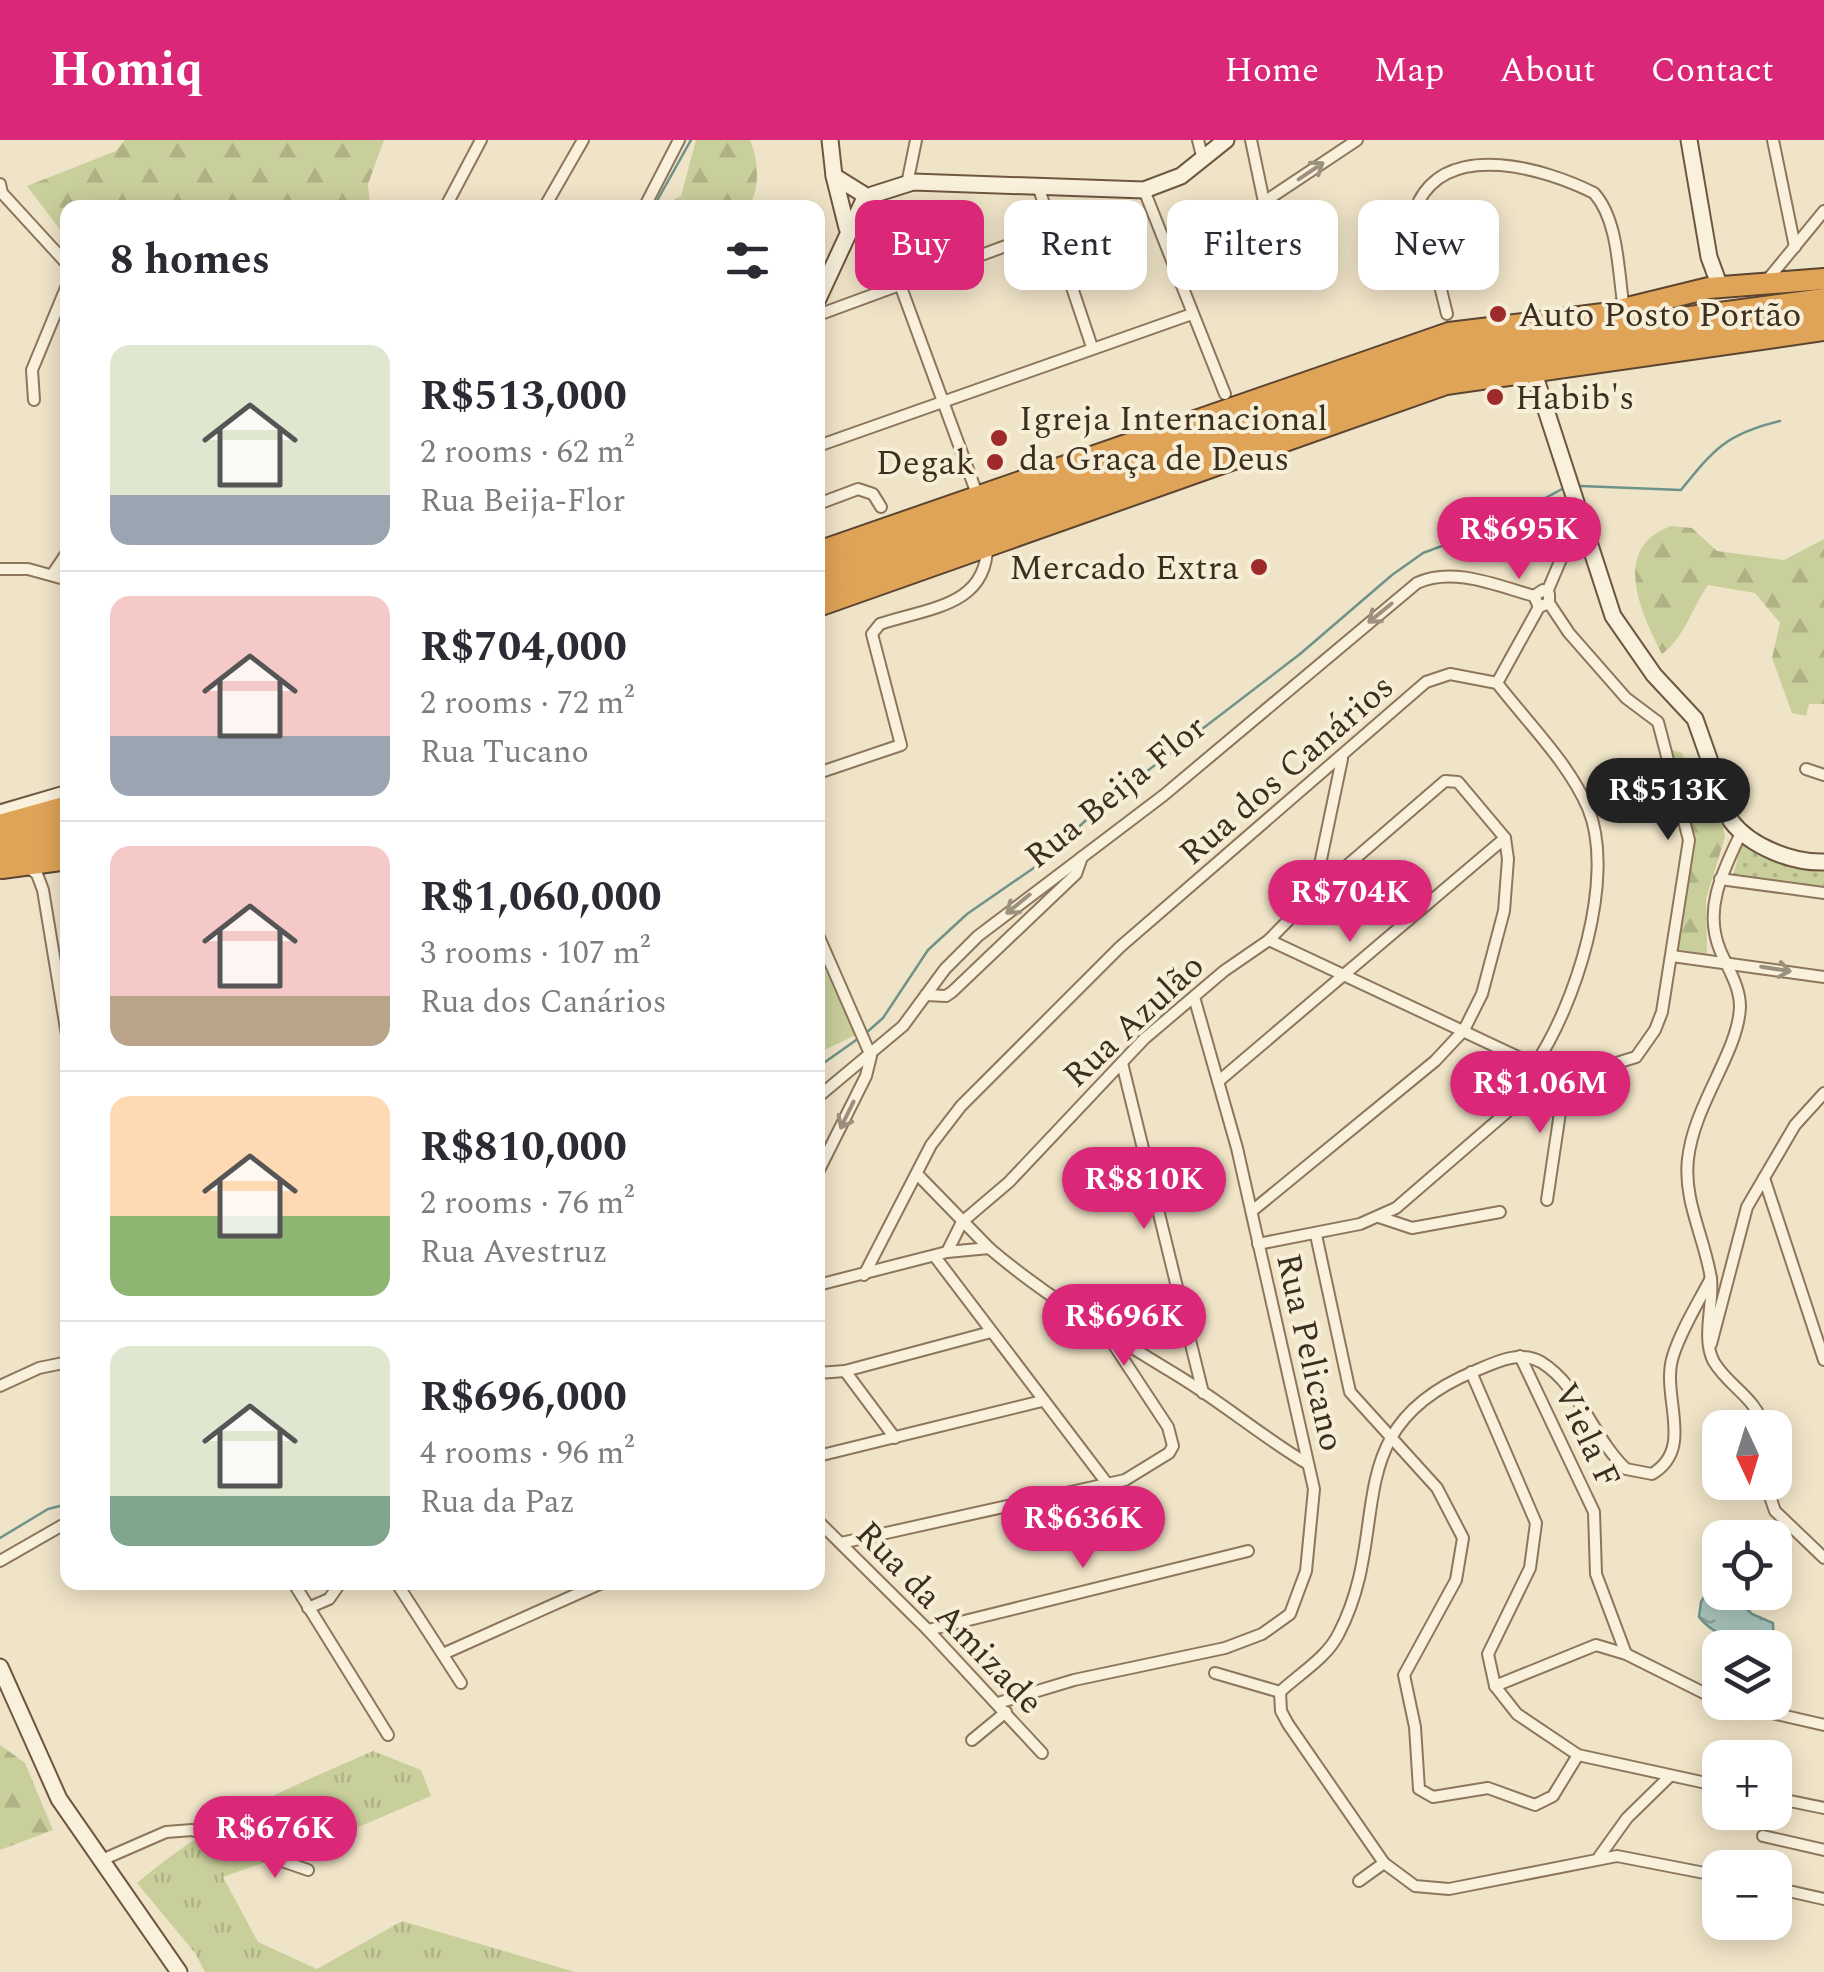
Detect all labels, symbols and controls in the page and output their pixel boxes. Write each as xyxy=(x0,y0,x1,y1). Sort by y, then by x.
text: Homiq xyxy=(50,34,203,107)
text: Home xyxy=(1225,44,1319,97)
text: Map xyxy=(1374,44,1444,97)
text: About xyxy=(1499,44,1596,97)
text: Contact xyxy=(1651,44,1774,97)
one-way arrow xyxy=(1296,161,1324,182)
chip: Buy xyxy=(855,200,984,290)
chip: Rent xyxy=(1004,200,1147,290)
chip: Filters xyxy=(1167,200,1338,290)
chip: New xyxy=(1358,200,1499,290)
text: 8 homes xyxy=(110,229,270,292)
icon: filters xyxy=(720,233,775,288)
place label: Auto Posto Portão xyxy=(1518,289,1801,342)
marker: Auto Posto Portão xyxy=(1487,303,1509,325)
text: R$513,000 xyxy=(420,365,627,428)
place label: Habib's xyxy=(1515,372,1634,425)
icon: home xyxy=(190,385,310,505)
marker: Habib's xyxy=(1484,386,1506,408)
place label: Igreja Internacional da Graça de Deus xyxy=(1019,393,1328,486)
marker: Igreja Internacional da Graça de Deus xyxy=(988,427,1010,449)
text: 2 rooms · 62 m² xyxy=(420,428,634,477)
place label: Degak xyxy=(876,437,975,490)
marker: Degak xyxy=(984,451,1006,473)
text: Rua Beija-Flor xyxy=(420,477,625,526)
pin: R$695K xyxy=(1438,497,1600,582)
text: R$695K xyxy=(1459,505,1579,554)
place label: Mercado Extra xyxy=(1009,542,1239,595)
marker: Mercado Extra xyxy=(1248,556,1270,578)
one-way arrow xyxy=(1368,602,1394,624)
text: R$704,000 xyxy=(420,616,627,679)
icon: home xyxy=(190,636,310,756)
street label: Rua dos Canários xyxy=(1168,662,1406,879)
text: 2 rooms · 72 m² xyxy=(420,679,634,728)
street label: Rua Beija Flor xyxy=(1014,702,1218,882)
text: Rua Tucano xyxy=(420,728,589,777)
pin: R$513K xyxy=(1587,758,1749,843)
text: R$513K xyxy=(1608,766,1728,815)
pin: R$704K xyxy=(1269,860,1431,945)
text: R$1,060,000 xyxy=(420,866,662,929)
text: R$704K xyxy=(1290,868,1410,917)
icon: home xyxy=(190,886,310,1006)
one-way arrow xyxy=(1006,893,1032,915)
text: 3 rooms · 107 m² xyxy=(420,929,650,978)
street label: Rua Azulão xyxy=(1051,941,1217,1101)
one-way arrow xyxy=(1759,961,1791,979)
text: Rua dos Canários xyxy=(420,978,667,1027)
pin: R$1.06M xyxy=(1448,1051,1632,1136)
text: R$1.06M xyxy=(1472,1059,1608,1108)
one-way arrow xyxy=(836,1099,855,1129)
text: R$810,000 xyxy=(420,1116,627,1179)
icon: home xyxy=(190,1136,310,1256)
pin: R$810K xyxy=(1063,1147,1225,1232)
text: R$810K xyxy=(1084,1155,1204,1204)
text: 2 rooms · 76 m² xyxy=(420,1179,634,1228)
text: Rua Avestruz xyxy=(420,1228,608,1277)
street label: Rua Pelicano xyxy=(1261,1248,1358,1457)
pin: R$696K xyxy=(1043,1284,1205,1369)
text: R$696K xyxy=(1064,1292,1184,1341)
text: R$696,000 xyxy=(420,1366,627,1429)
street label: Viela F xyxy=(1539,1374,1634,1497)
icon: home xyxy=(190,1386,310,1506)
north arrow xyxy=(1702,1410,1792,1500)
map controls xyxy=(1702,1410,1792,1940)
text: 4 rooms · 96 m² xyxy=(420,1429,634,1478)
text: Rua da Paz xyxy=(420,1478,575,1527)
pin: R$636K xyxy=(1002,1486,1164,1571)
text: R$636K xyxy=(1023,1494,1143,1543)
street label: Rua da Amizade xyxy=(842,1509,1055,1727)
button: locate xyxy=(1702,1520,1792,1610)
button: layers xyxy=(1702,1630,1792,1720)
button: + xyxy=(1702,1740,1792,1830)
pin: R$676K xyxy=(194,1796,356,1881)
text: R$676K xyxy=(215,1804,335,1853)
button: − xyxy=(1702,1850,1792,1940)

